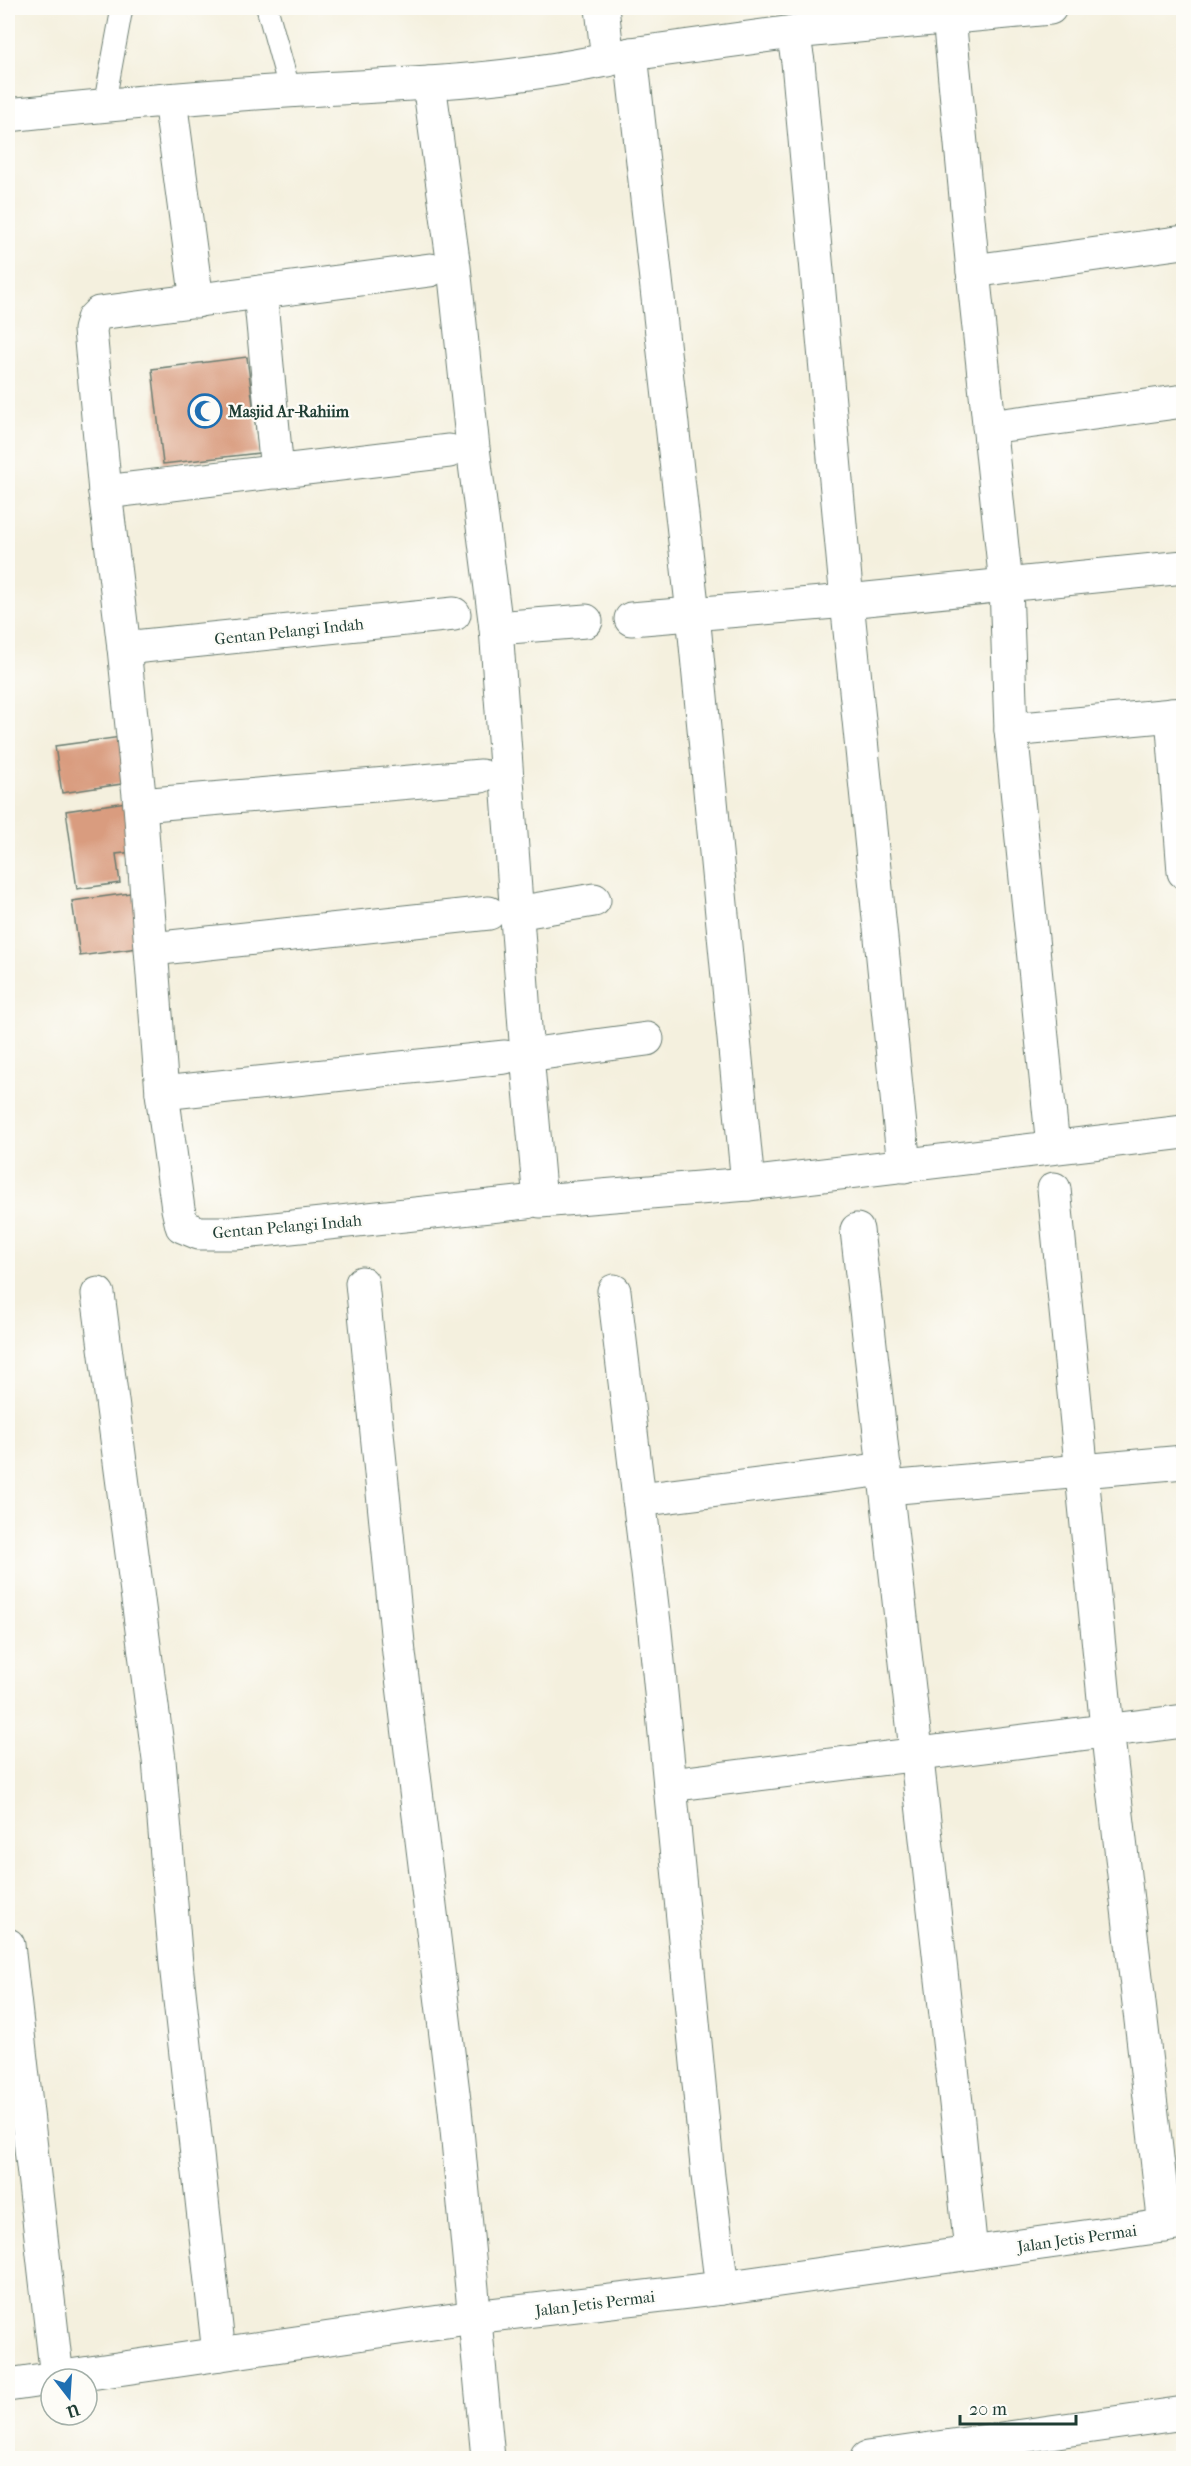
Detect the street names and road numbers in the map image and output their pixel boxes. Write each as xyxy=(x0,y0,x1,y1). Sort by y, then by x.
street label: Gentan Pelangi Indah xyxy=(214,614,365,649)
street label: Gentan Pelangi Indah xyxy=(212,1211,363,1242)
street label: Jalan Jetis Permai xyxy=(1014,2221,1138,2257)
street label: Jalan Jetis Permai xyxy=(532,2287,656,2321)

